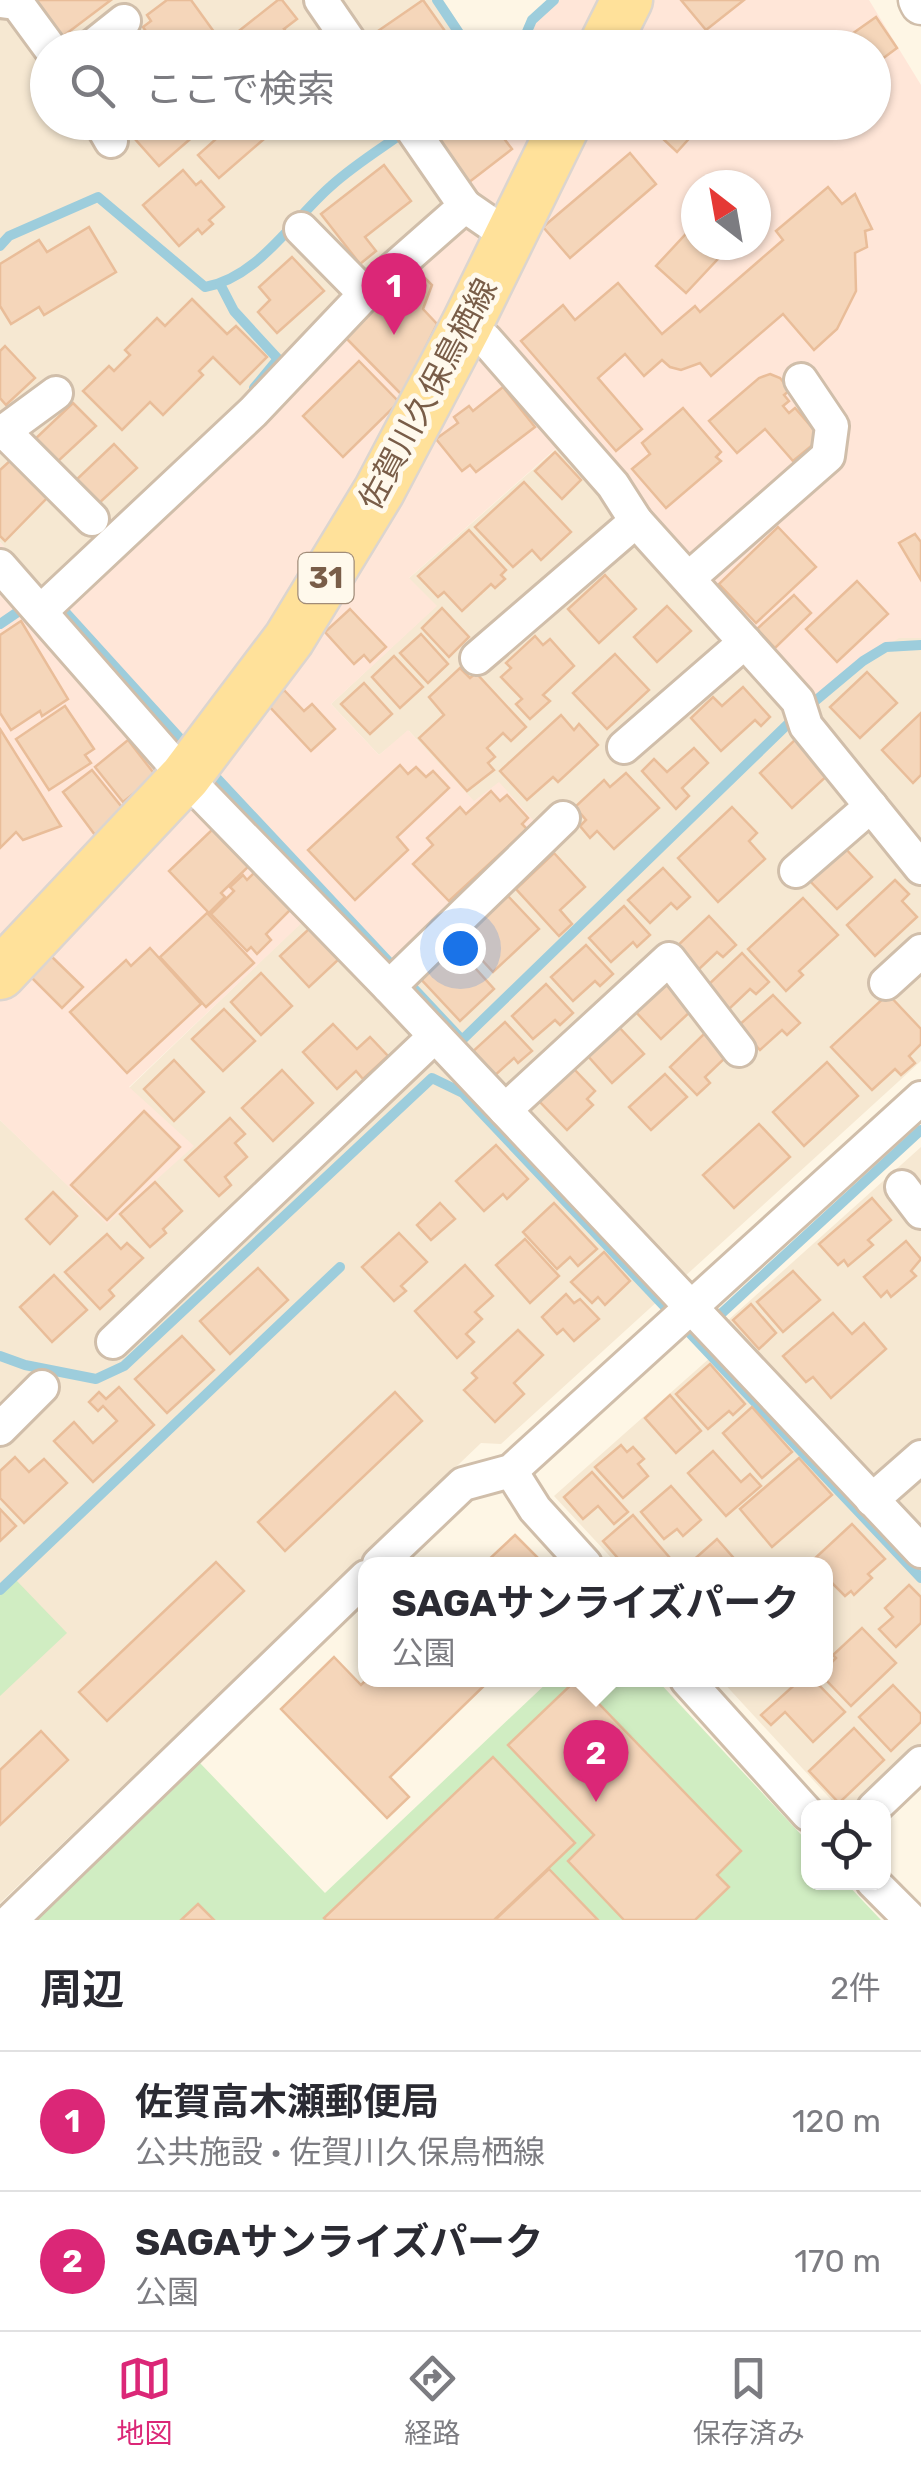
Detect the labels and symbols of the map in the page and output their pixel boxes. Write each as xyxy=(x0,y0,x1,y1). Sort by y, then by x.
north arrow xyxy=(681,170,771,260)
pin: 1 xyxy=(362,252,426,335)
street label: 佐賀川久保鳥栖線 xyxy=(351,272,505,516)
road number: 31 xyxy=(298,553,354,603)
your location xyxy=(435,923,486,974)
pin: 2 xyxy=(564,1720,628,1802)

